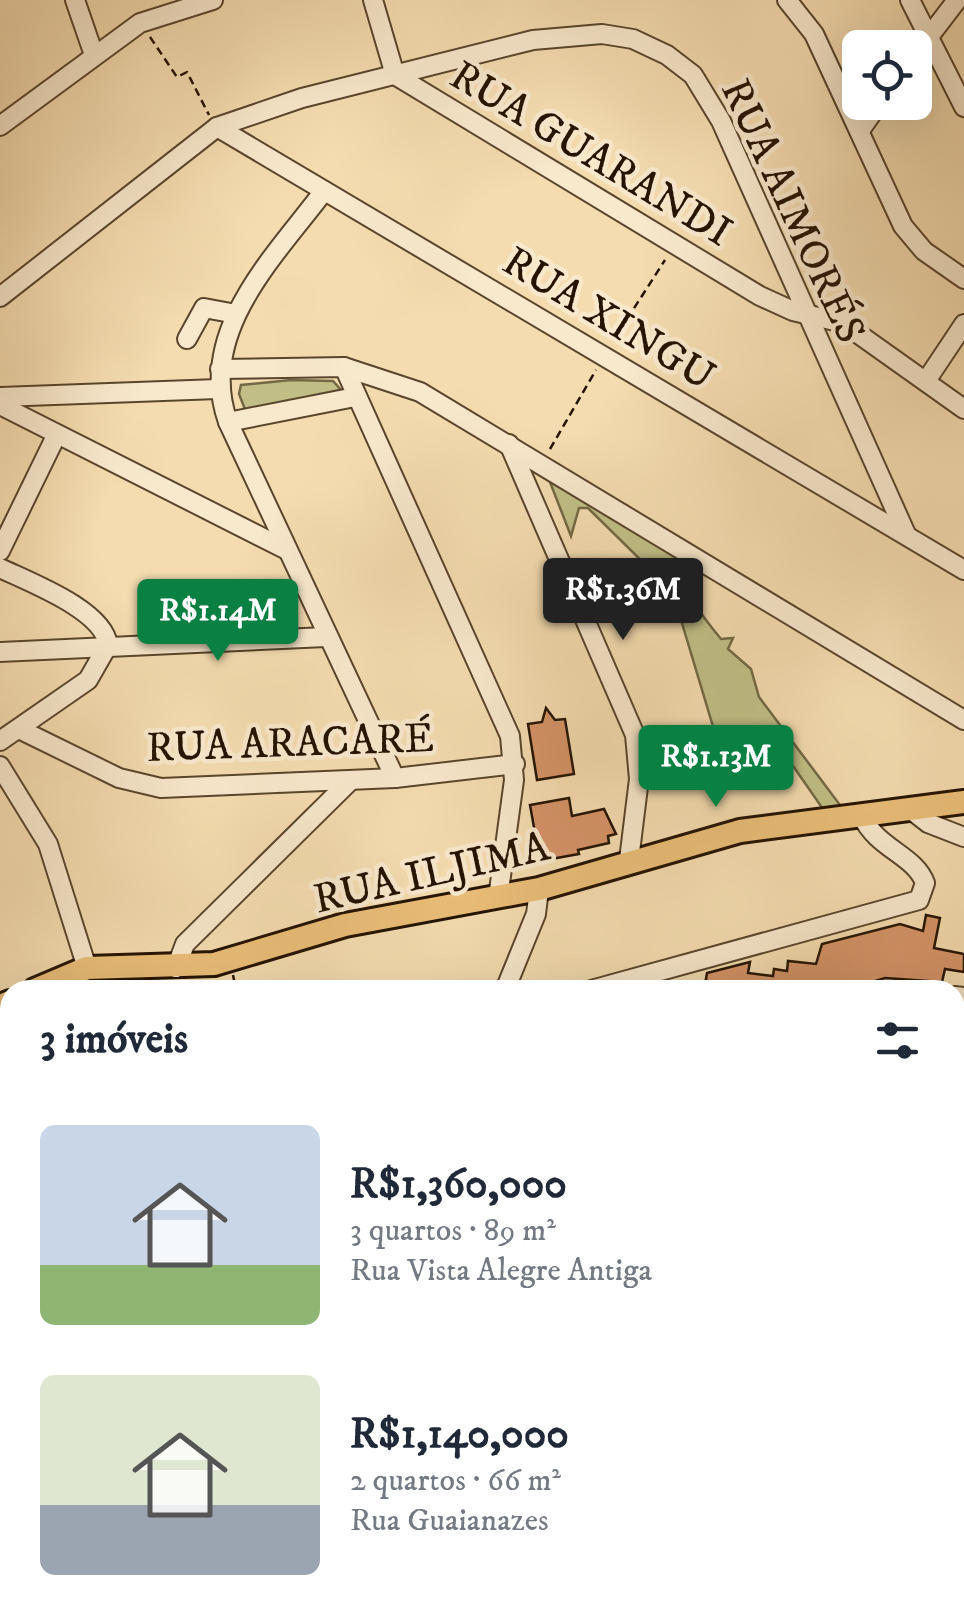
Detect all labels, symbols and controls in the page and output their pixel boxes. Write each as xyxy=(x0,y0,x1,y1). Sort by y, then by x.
map controls xyxy=(842,30,932,120)
button: locate xyxy=(842,30,932,120)
street label: RUA GUARANDI xyxy=(440,50,741,259)
street label: RUA AIMORÉS xyxy=(708,70,877,352)
street label: RUA XINGU xyxy=(493,236,724,403)
pin: R$1.36M xyxy=(531,558,715,643)
text: R$1.36M xyxy=(565,570,681,610)
pin: R$1.14M xyxy=(126,579,310,664)
text: R$1.14M xyxy=(159,591,277,631)
street label: RUA ARACARÉ xyxy=(145,712,435,775)
pin: R$1.13M xyxy=(624,725,808,810)
text: R$1.13M xyxy=(661,737,772,777)
street label: RUA ILJIMA xyxy=(309,821,556,926)
icon: filters xyxy=(870,1013,925,1068)
text: 3 imóveis xyxy=(40,1014,188,1066)
text: R$1,360,000 xyxy=(350,1159,567,1211)
icon: home xyxy=(120,1165,240,1285)
text: 3 quartos · 89 m² xyxy=(350,1211,556,1251)
text: Rua Vista Alegre Antiga xyxy=(350,1251,652,1291)
text: R$1,140,000 xyxy=(350,1409,569,1461)
icon: home xyxy=(120,1415,240,1535)
text: 2 quartos · 66 m² xyxy=(350,1461,561,1501)
text: Rua Guaianazes xyxy=(350,1501,549,1541)

